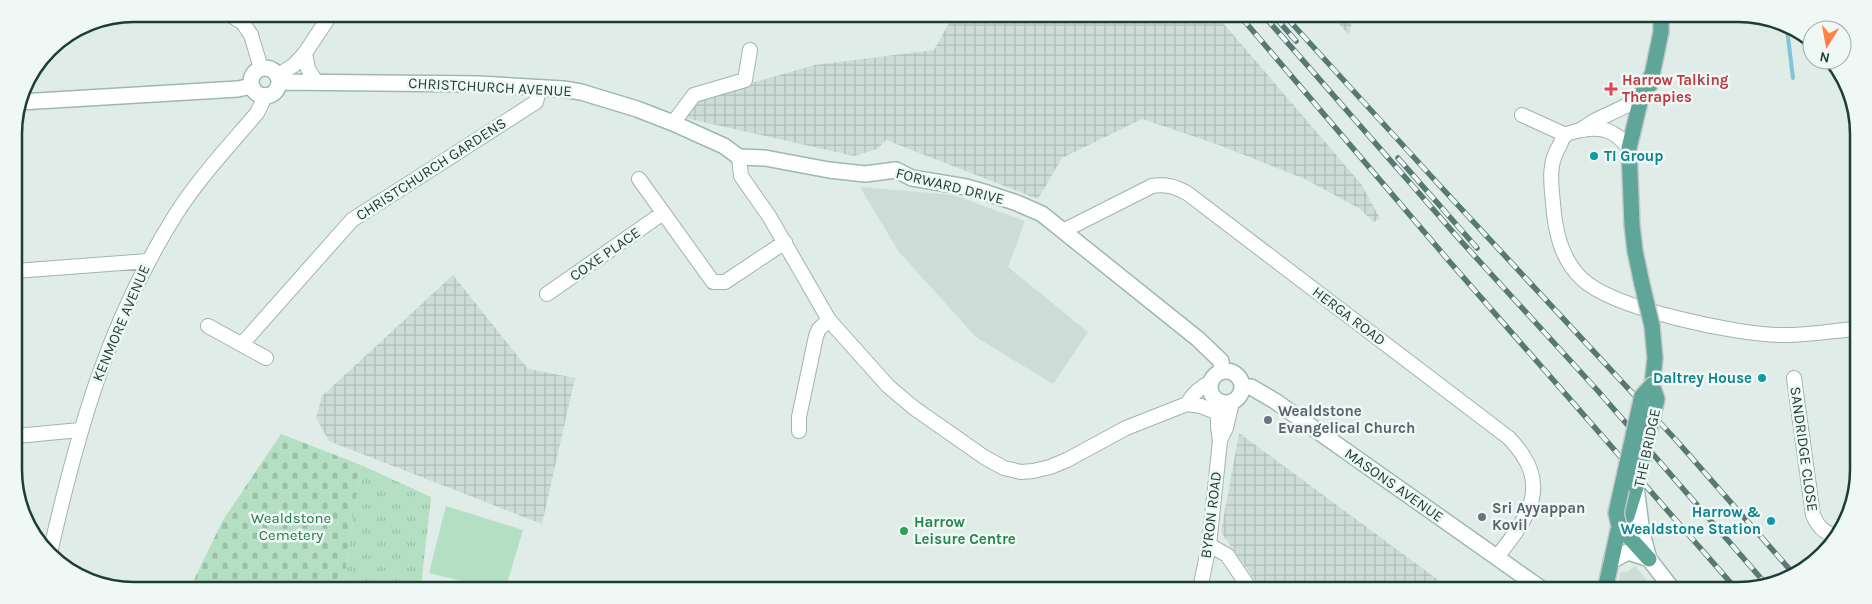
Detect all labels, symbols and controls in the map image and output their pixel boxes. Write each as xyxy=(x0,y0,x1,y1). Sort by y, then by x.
north arrow xyxy=(1802,20,1852,70)
text: N xyxy=(1818,48,1831,67)
place label: Harrow Talking Therapies xyxy=(1622,71,1729,106)
street label: CHRISTCHURCH AVENUE xyxy=(408,74,572,100)
marker: Harrow Talking Therapies xyxy=(1604,82,1618,96)
street label: CHRISTCHURCH GARDENS xyxy=(353,114,509,224)
place label: TI Group xyxy=(1604,147,1663,165)
marker: TI Group xyxy=(1588,150,1600,162)
street label: FORWARD DRIVE xyxy=(894,164,1006,208)
street label: COXE PLACE xyxy=(566,223,644,285)
street label: KENMORE AVENUE xyxy=(88,262,154,384)
street label: HERGA ROAD xyxy=(1309,283,1389,349)
place label: Daltrey House xyxy=(1653,369,1752,387)
marker: Daltrey House xyxy=(1756,372,1768,384)
street label: SANDRIDGE CLOSE xyxy=(1786,385,1822,513)
place label: Wealdstone Evangelical Church xyxy=(1278,402,1415,437)
street label: THE BRIDGE xyxy=(1630,407,1664,489)
marker: Wealdstone Evangelical Church xyxy=(1262,414,1274,426)
street label: MASONS AVENUE xyxy=(1341,444,1447,526)
street label: BYRON ROAD xyxy=(1197,470,1225,560)
place label: Sri Ayyappan Kovil xyxy=(1492,499,1585,534)
place label: Harrow & Wealdstone Station xyxy=(1621,503,1761,538)
park label: Wealdstone Cemetery xyxy=(251,509,331,544)
marker: Sri Ayyappan Kovil xyxy=(1476,511,1488,523)
place label: Harrow Leisure Centre xyxy=(914,513,1016,548)
marker: Harrow & Wealdstone Station xyxy=(1765,515,1777,527)
marker: Harrow Leisure Centre xyxy=(898,525,910,537)

